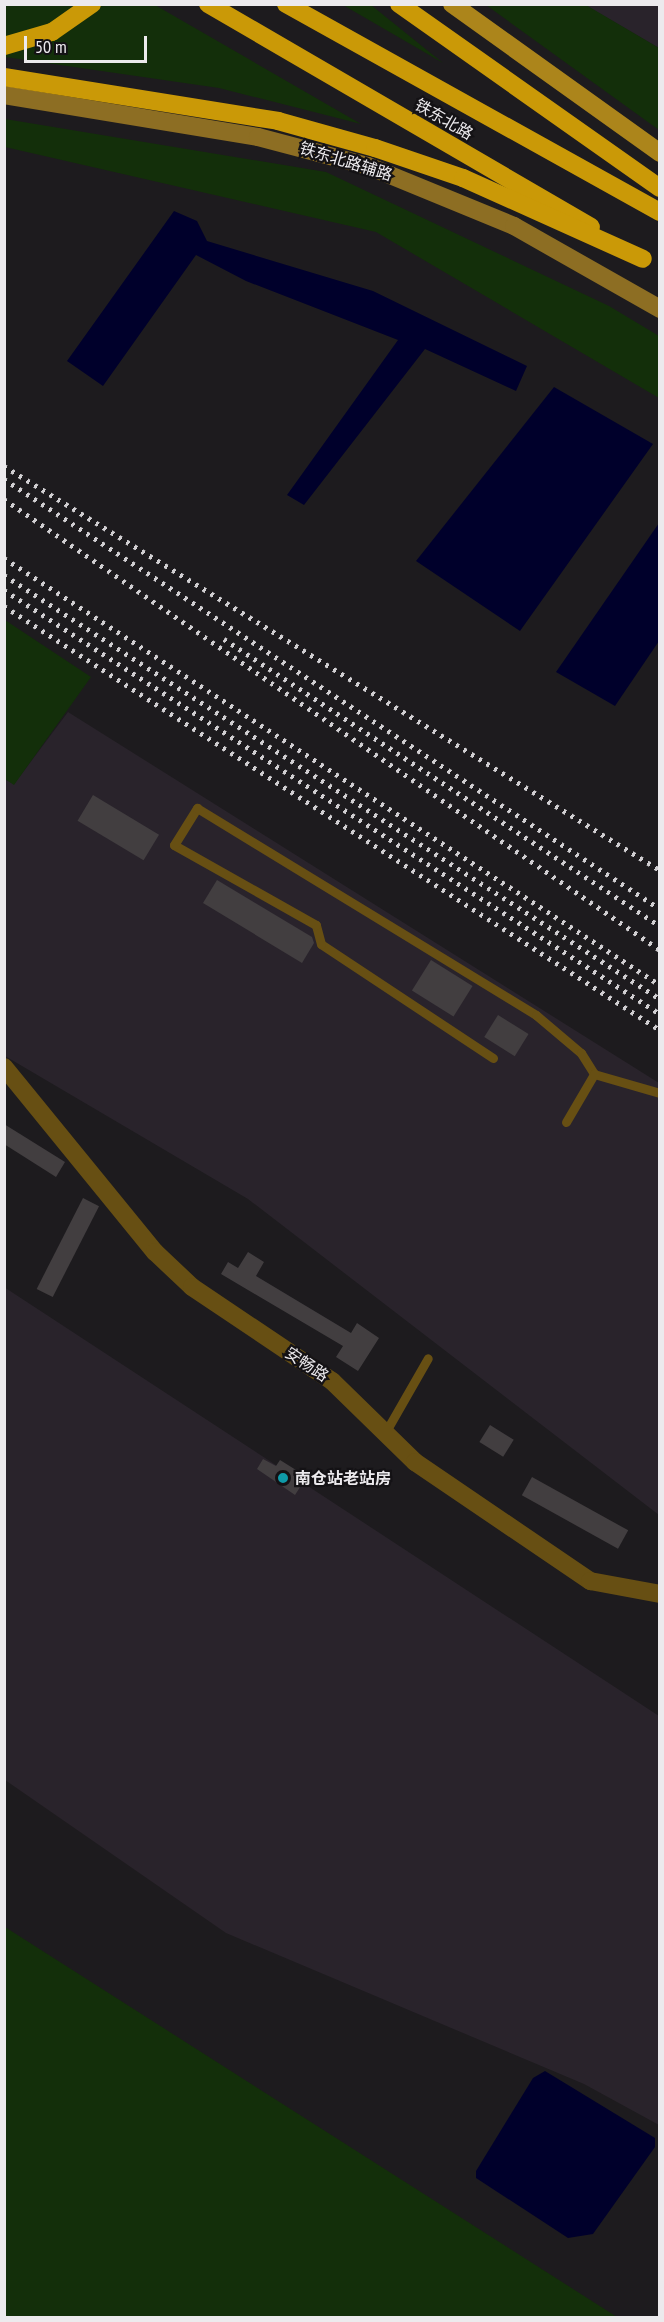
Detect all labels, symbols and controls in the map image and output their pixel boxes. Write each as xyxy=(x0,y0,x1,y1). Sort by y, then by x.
scale bar xyxy=(27,24,150,62)
text: 50 m xyxy=(35,35,67,58)
street label: 铁东北路 xyxy=(411,95,477,143)
street label: 铁东北路辅路 xyxy=(297,138,395,184)
street label: 安畅路 xyxy=(282,1343,332,1385)
place label: 南仓站老站房 xyxy=(295,1468,391,1488)
marker: 南仓站老站房 xyxy=(276,1471,290,1485)

